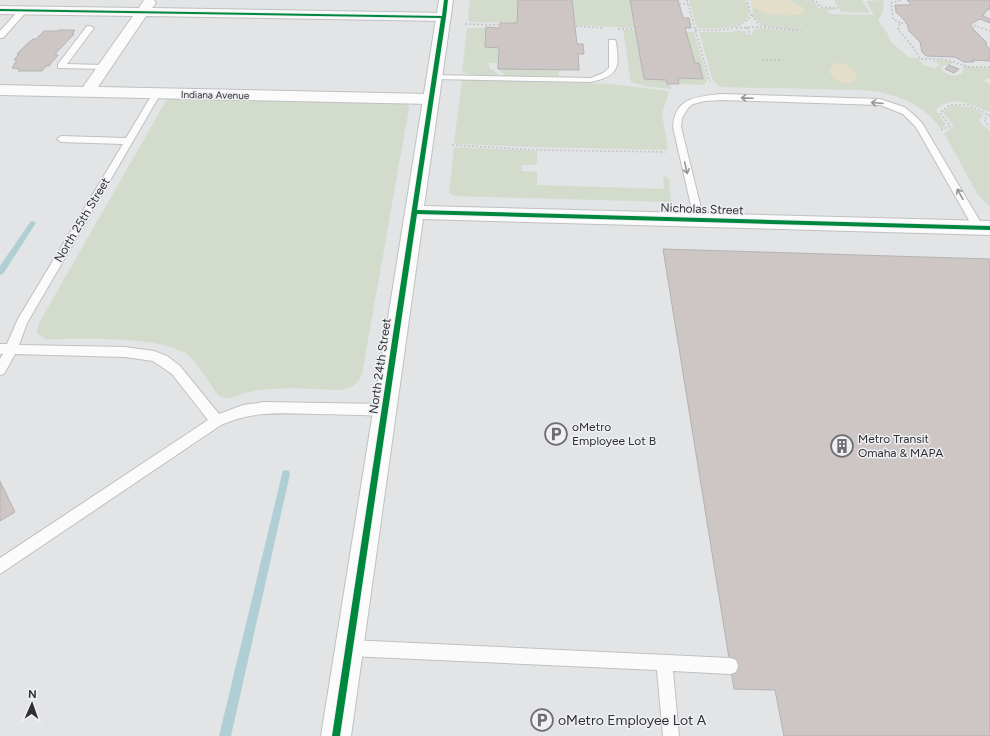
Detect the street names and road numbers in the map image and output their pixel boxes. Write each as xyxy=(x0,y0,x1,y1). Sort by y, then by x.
street label: Indiana Avenue xyxy=(181,88,250,102)
street label: North 25th Street xyxy=(51,175,113,265)
street label: Nicholas Street xyxy=(660,201,744,217)
street label: North 24th Street xyxy=(366,317,394,415)

